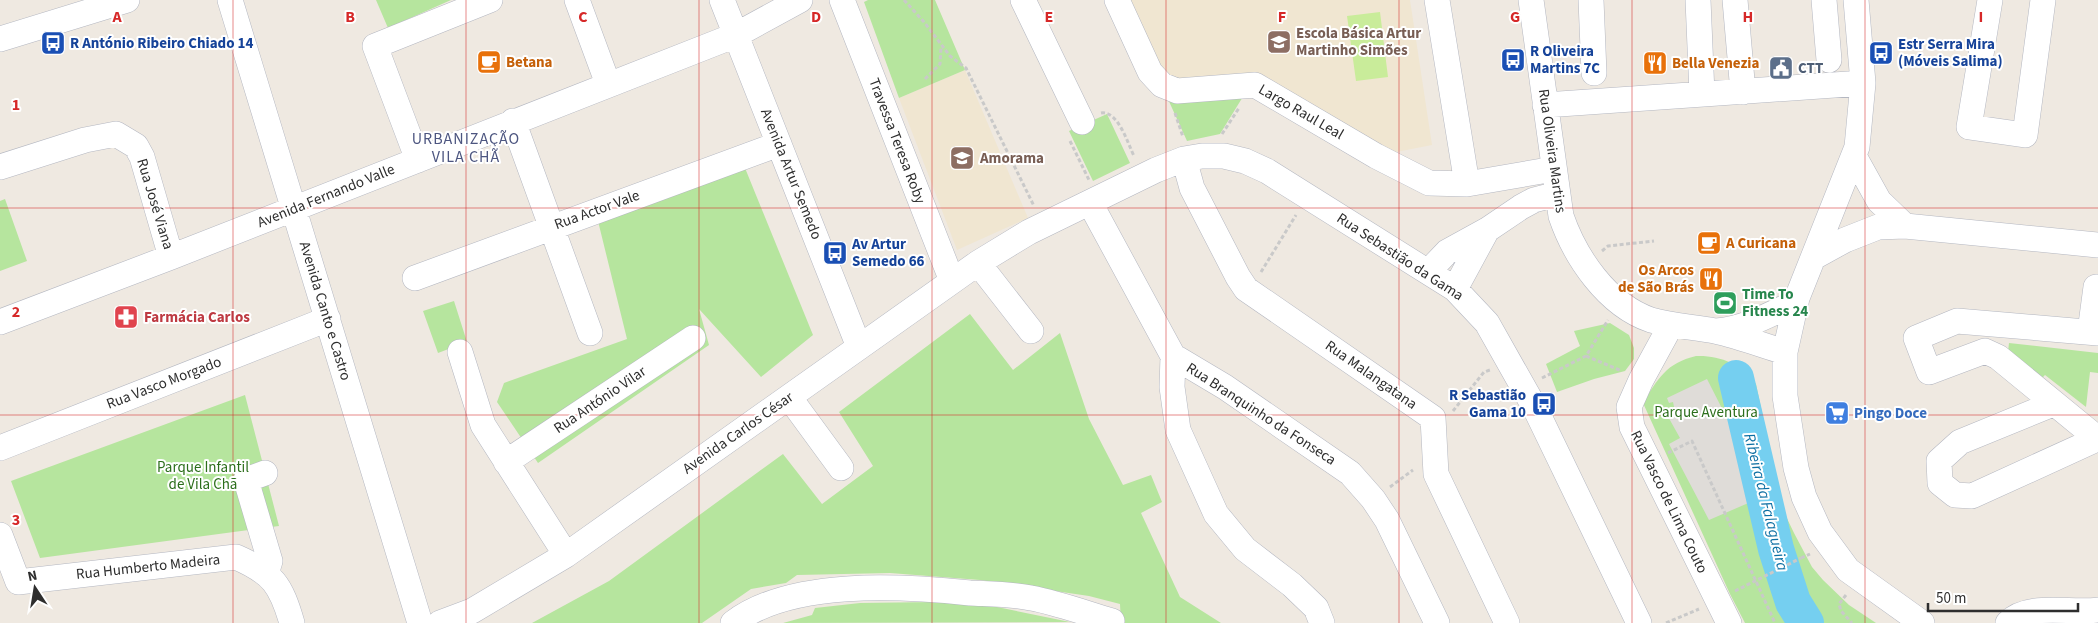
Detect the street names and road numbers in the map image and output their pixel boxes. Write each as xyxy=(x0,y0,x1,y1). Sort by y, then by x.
street label: Travessa Teresa Roby xyxy=(863,75,931,207)
street label: Largo Raul Leal xyxy=(1255,79,1348,145)
street label: Rua Oliveira Martins xyxy=(1533,88,1571,214)
street label: Avenida Artur Semedo xyxy=(755,105,827,243)
street label: Rua José Viana xyxy=(131,156,179,252)
street label: Avenida Fernando Valle xyxy=(254,159,398,233)
street label: Rua Actor Vale xyxy=(551,185,643,235)
street label: Rua Sebastião da Gama xyxy=(1332,208,1468,306)
street label: Avenida Canto e Castro xyxy=(294,239,356,383)
street label: Rua Malangatana xyxy=(1321,335,1421,415)
street label: Rua Vasco Morgado xyxy=(103,351,225,415)
street label: Rua Branquinho da Fonseca xyxy=(1182,358,1340,470)
street label: Rua António Vilar xyxy=(550,361,651,439)
street label: Avenida Carlos César xyxy=(678,386,798,479)
street label: Rua Vasco de Lima Couto xyxy=(1625,427,1713,577)
street label: Rua Humberto Madeira xyxy=(75,549,221,585)

